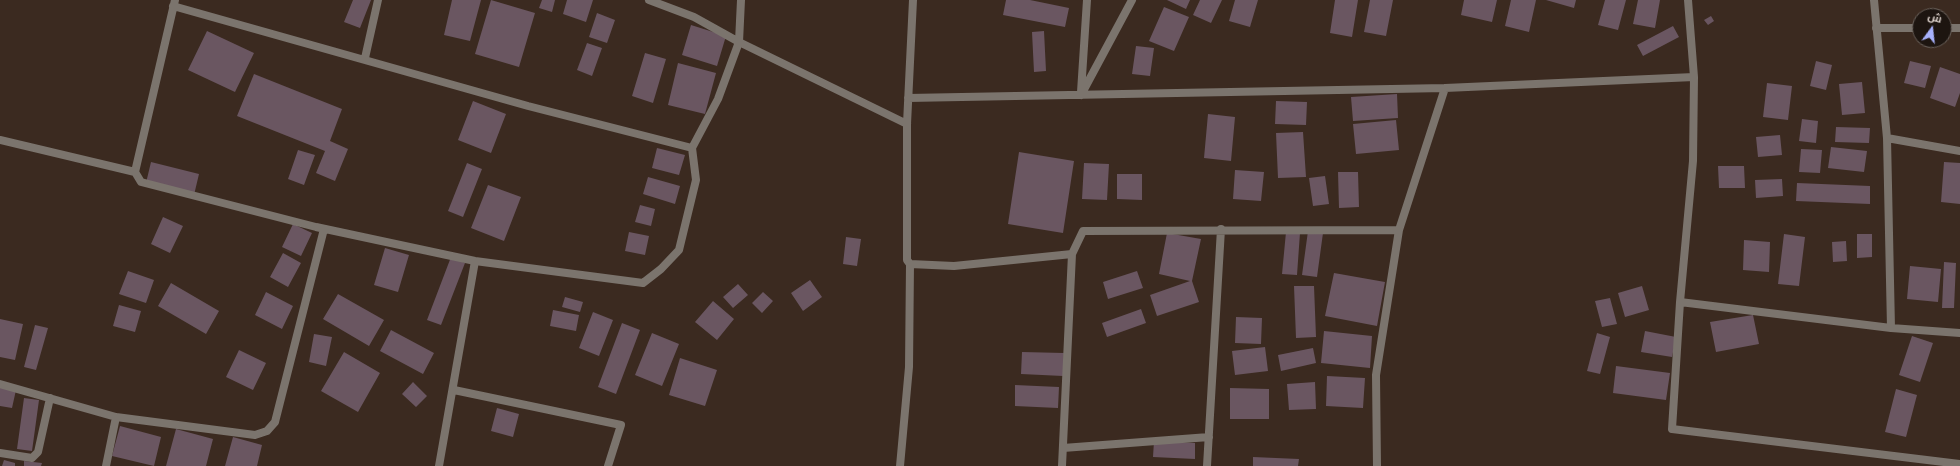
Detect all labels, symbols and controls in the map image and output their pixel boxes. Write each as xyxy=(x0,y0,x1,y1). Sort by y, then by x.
north arrow xyxy=(1912,8,1952,48)
text: ش xyxy=(1926,9,1943,26)

